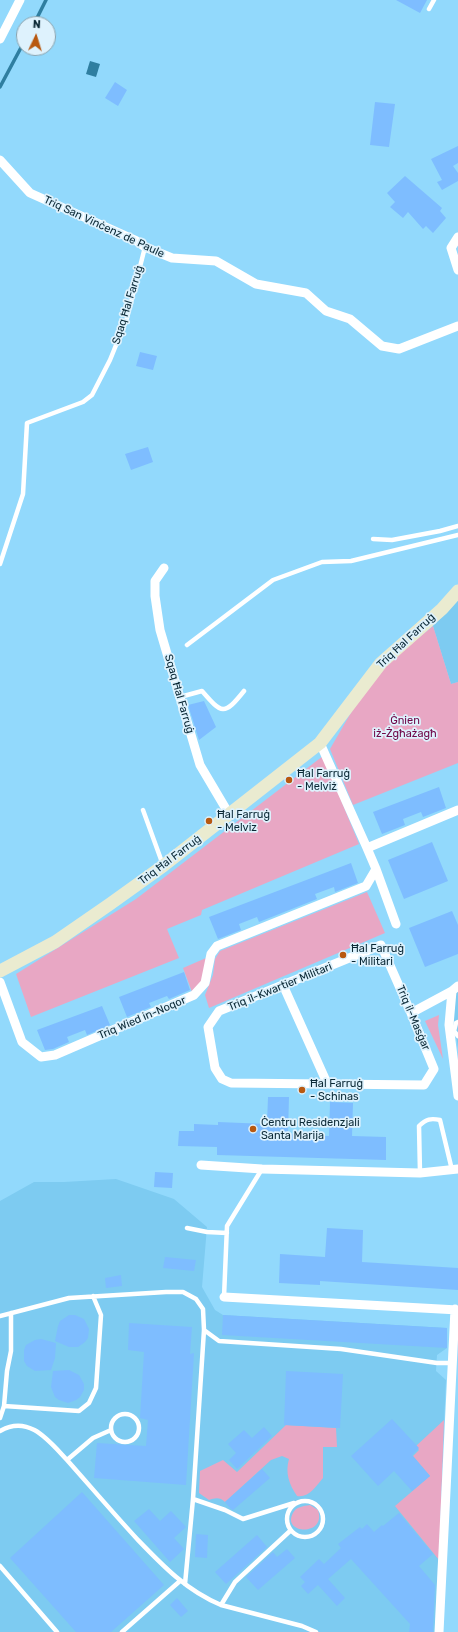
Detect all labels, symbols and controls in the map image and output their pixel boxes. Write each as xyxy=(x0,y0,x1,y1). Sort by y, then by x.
north arrow xyxy=(16,16,56,56)
text: N xyxy=(32,18,41,31)
street label: Triq San Vinċenz de Paule xyxy=(42,193,166,261)
street label: Sqaq Ħal Farruġ xyxy=(110,264,146,346)
street label: Triq Ħal Farruġ xyxy=(374,611,438,671)
street label: Sqaq Ħal Farruġ xyxy=(161,653,197,735)
park label: Ġnien iż-Żgħażagħ xyxy=(373,714,437,740)
place label: Ħal Farruġ - Melviż xyxy=(297,767,350,793)
marker: Ħal Farruġ - Melviż xyxy=(284,775,294,785)
place label: Ħal Farruġ - Melviz xyxy=(217,808,270,834)
marker: Ħal Farruġ - Melviz xyxy=(204,816,214,826)
street label: Triq Ħal Farruġ xyxy=(136,832,204,888)
place label: Ħal Farruġ - Militari xyxy=(351,942,404,968)
marker: Ħal Farruġ - Militari xyxy=(338,950,348,960)
street label: Triq il-Kwartier Militari xyxy=(226,960,334,1014)
street label: Triq il-Masġar xyxy=(393,983,433,1053)
street label: Triq Wied in-Noqor xyxy=(96,994,188,1042)
place label: Ħal Farruġ - Schinas xyxy=(310,1077,363,1103)
marker: Ħal Farruġ - Schinas xyxy=(297,1085,307,1095)
place label: Ċentru Residenzjali Santa Marija xyxy=(261,1116,360,1142)
marker: Ċentru Residenzjali Santa Marija xyxy=(248,1124,258,1134)

